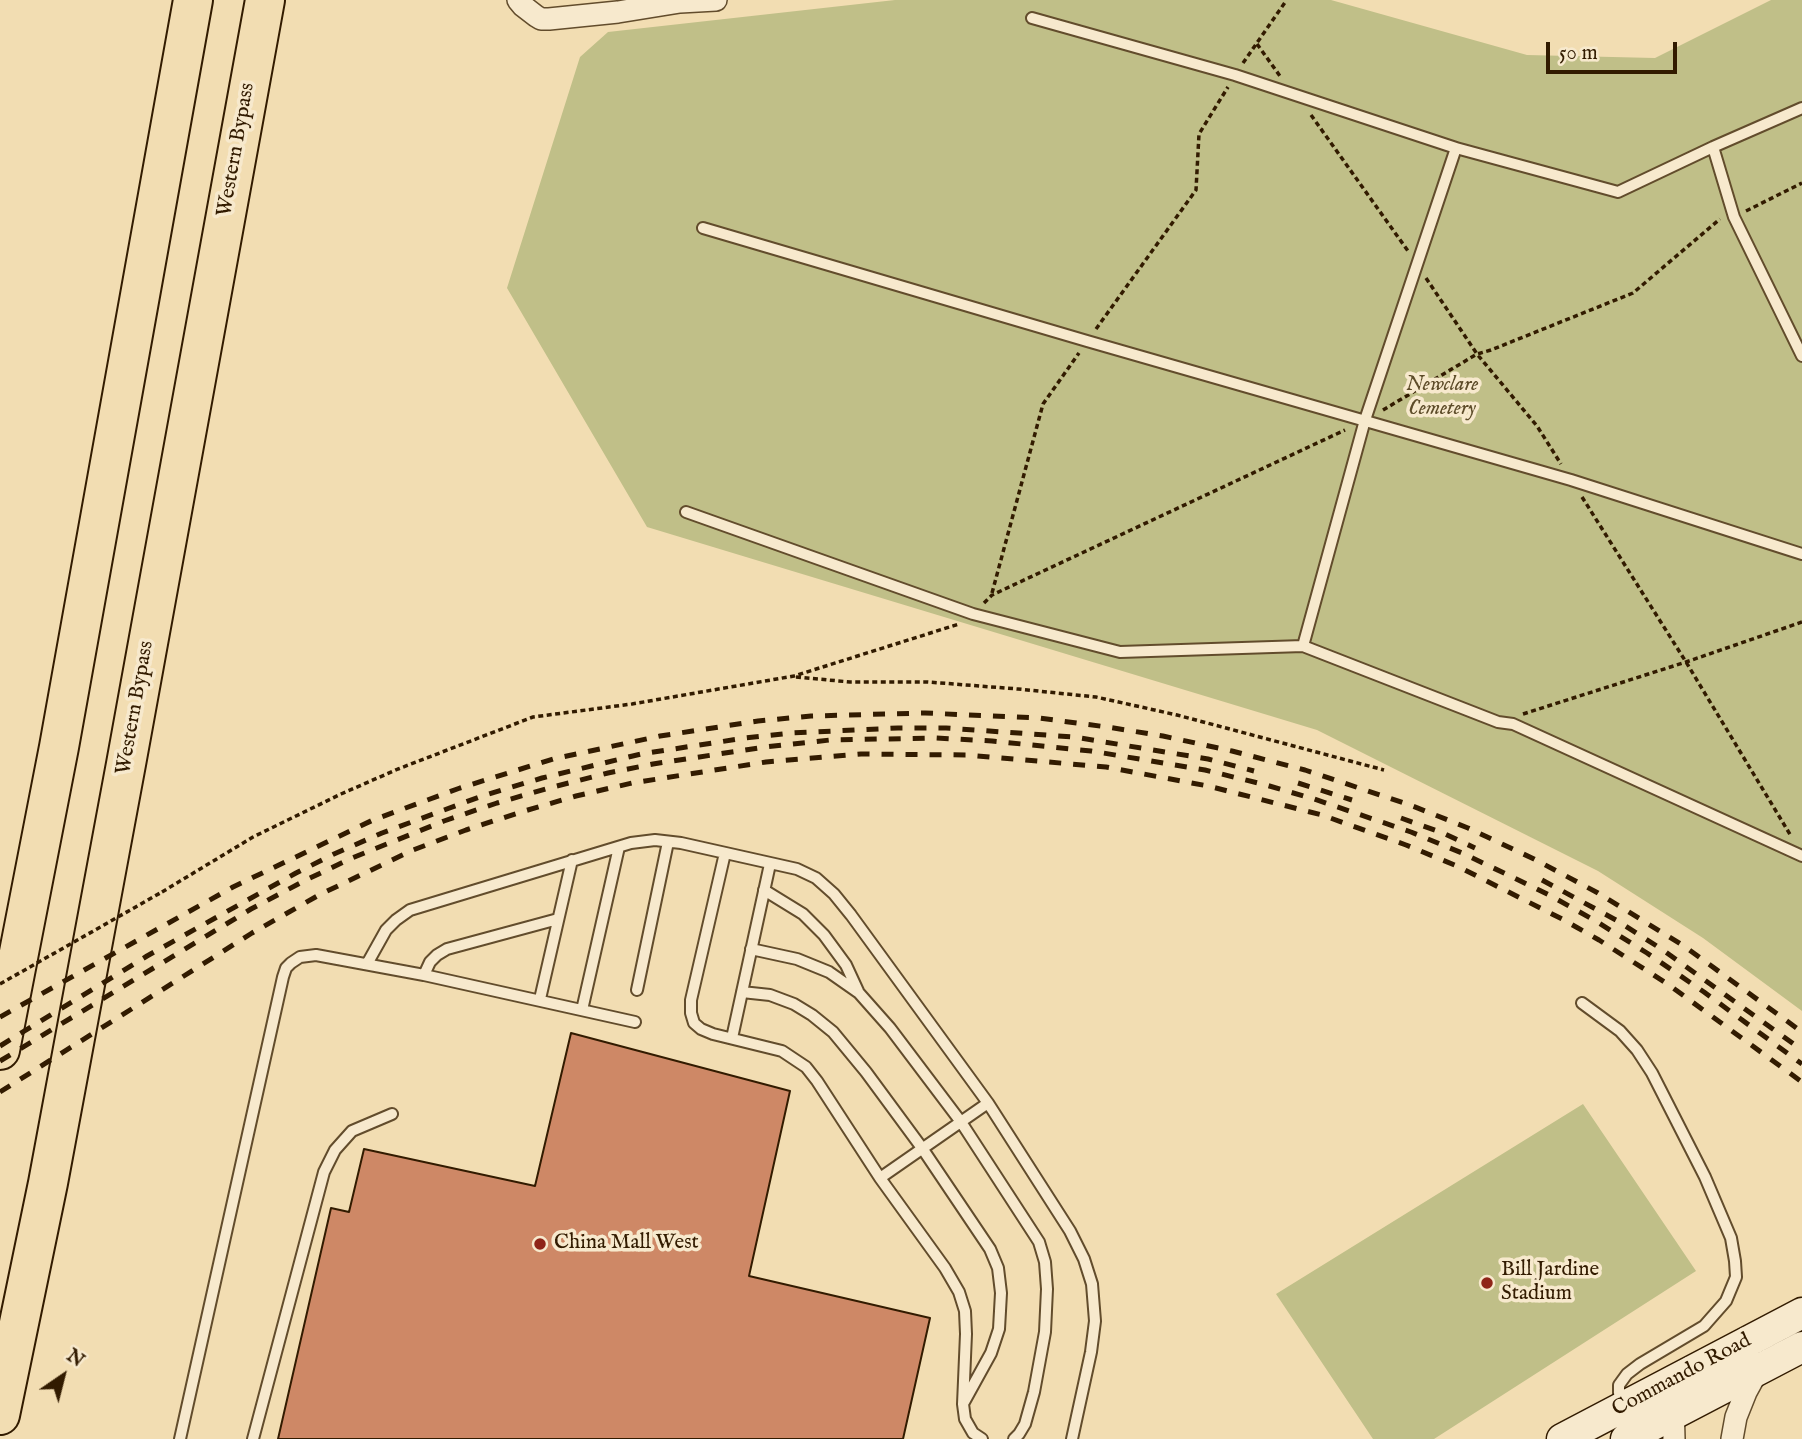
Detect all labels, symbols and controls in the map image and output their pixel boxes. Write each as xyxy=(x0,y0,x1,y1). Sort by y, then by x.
scale bar xyxy=(1550,28,1681,72)
text: 50 m xyxy=(1559,40,1598,67)
street label: Western Bypass xyxy=(213,81,261,219)
park label: Newclare Cemetery xyxy=(1406,373,1478,423)
street label: Western Bypass xyxy=(112,639,160,777)
place label: China Mall West xyxy=(554,1231,699,1257)
marker: China Mall West xyxy=(532,1236,548,1252)
place label: Bill Jardine Stadium xyxy=(1501,1258,1599,1308)
marker: Bill Jardine Stadium xyxy=(1479,1275,1495,1291)
street label: Commando Road xyxy=(1608,1329,1756,1423)
north arrow xyxy=(28,1341,98,1411)
text: N xyxy=(61,1344,89,1373)

